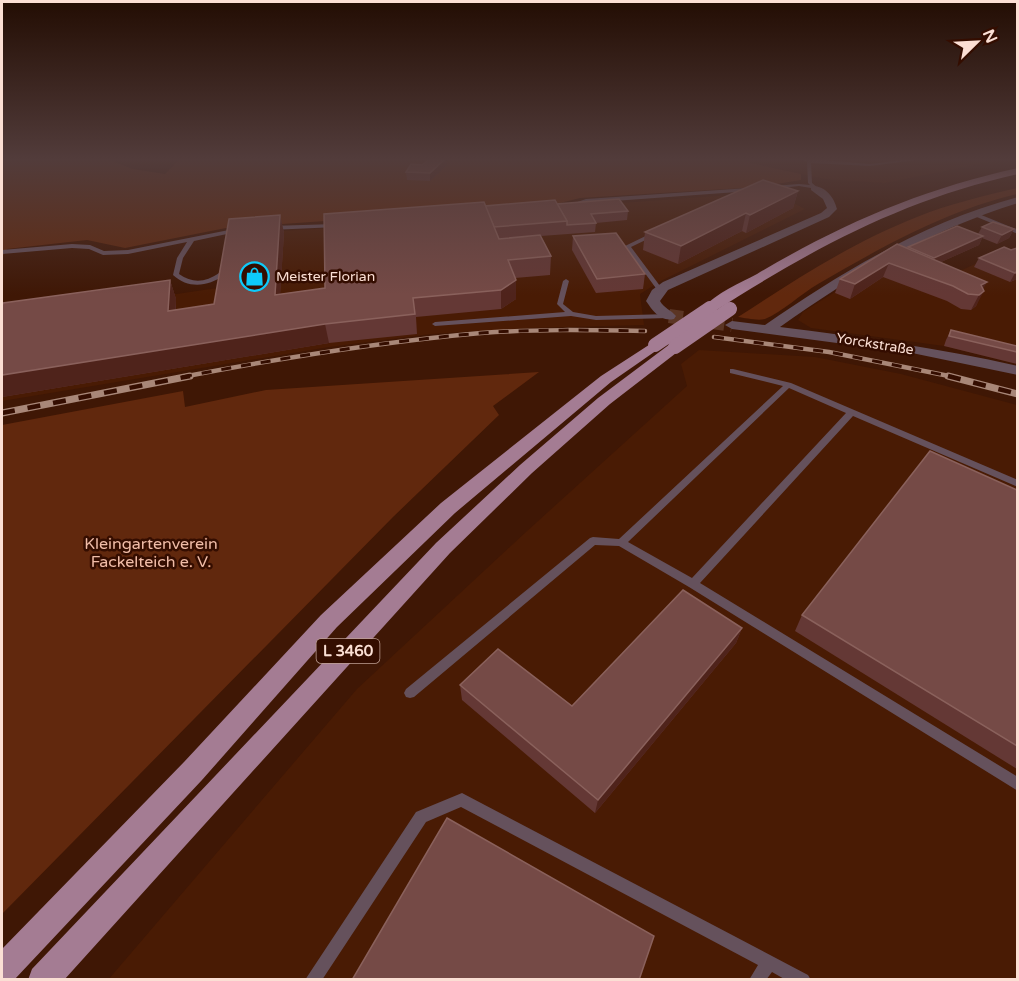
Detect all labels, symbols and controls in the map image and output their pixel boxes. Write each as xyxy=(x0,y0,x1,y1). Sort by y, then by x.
north arrow xyxy=(947,12,1007,72)
text: N xyxy=(978,26,1002,46)
shop icon: Meister Florian xyxy=(239,260,271,292)
place label: Meister Florian xyxy=(276,268,375,285)
street label: Yorckstraße xyxy=(835,329,915,359)
park label: Kleingartenverein Fackelteich e. V. xyxy=(84,534,218,572)
road number: L 3460 xyxy=(316,639,380,663)

